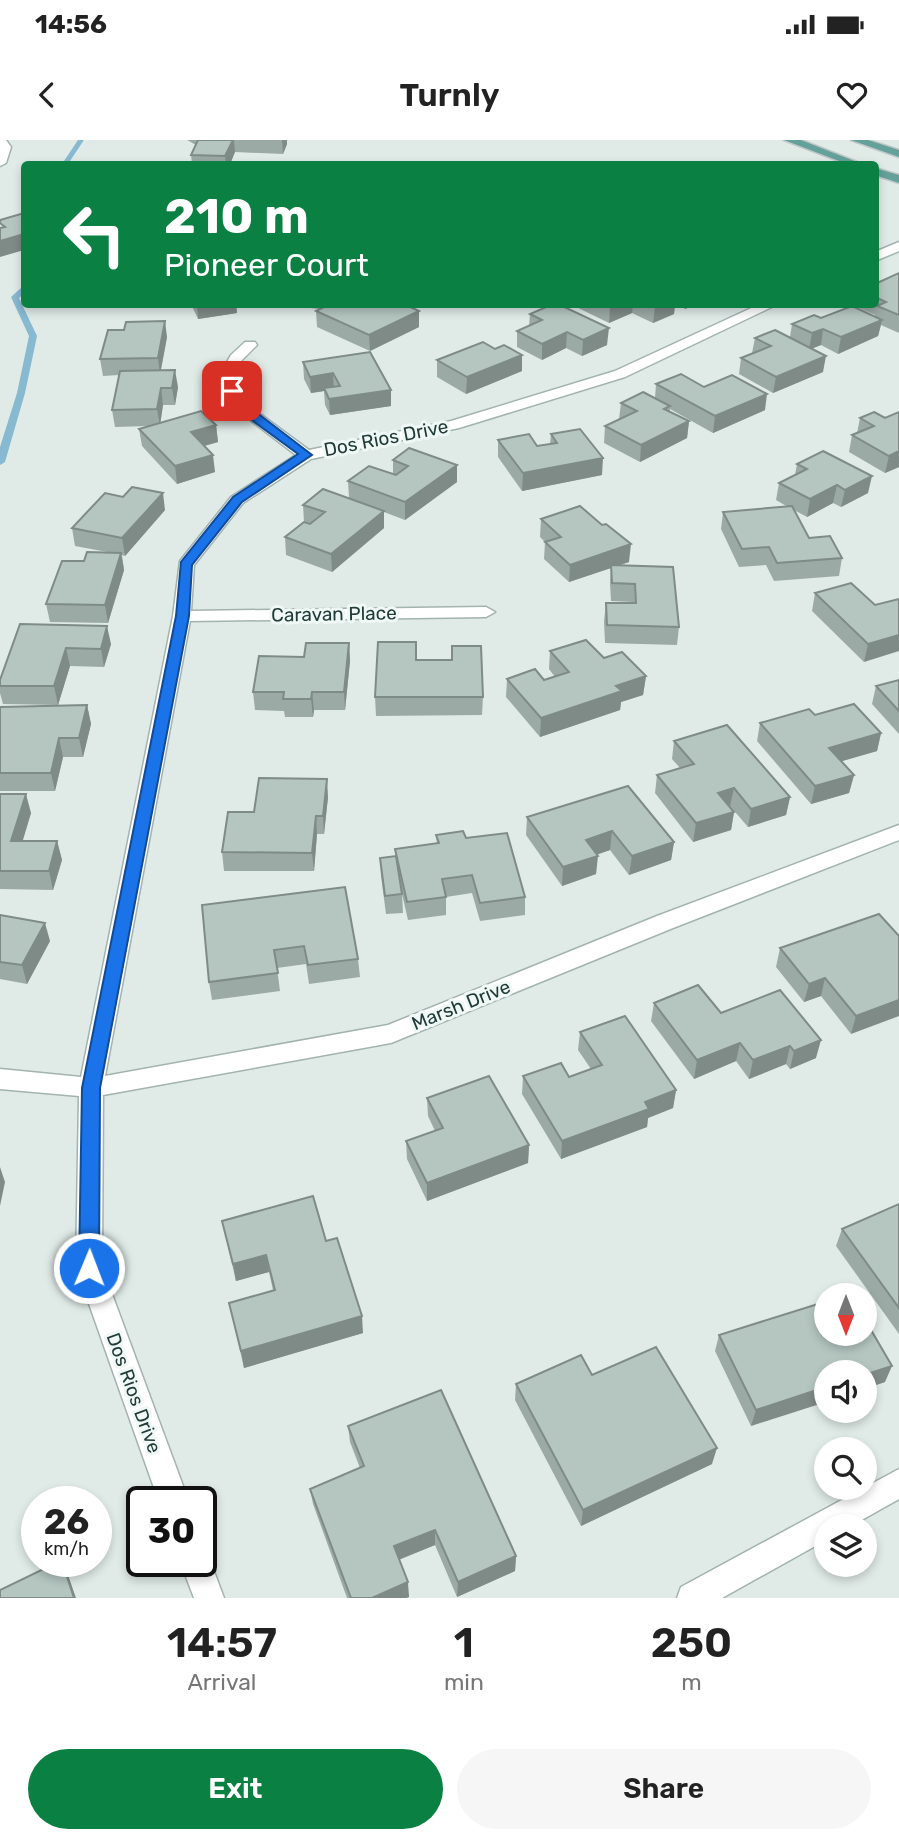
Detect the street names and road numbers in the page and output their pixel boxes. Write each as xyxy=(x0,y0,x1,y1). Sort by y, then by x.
street label: Dos Rios Drive xyxy=(322,415,450,461)
street label: Caravan Place xyxy=(271,601,397,627)
street label: Marsh Drive xyxy=(408,975,514,1035)
street label: Dos Rios Drive xyxy=(102,1330,166,1456)

